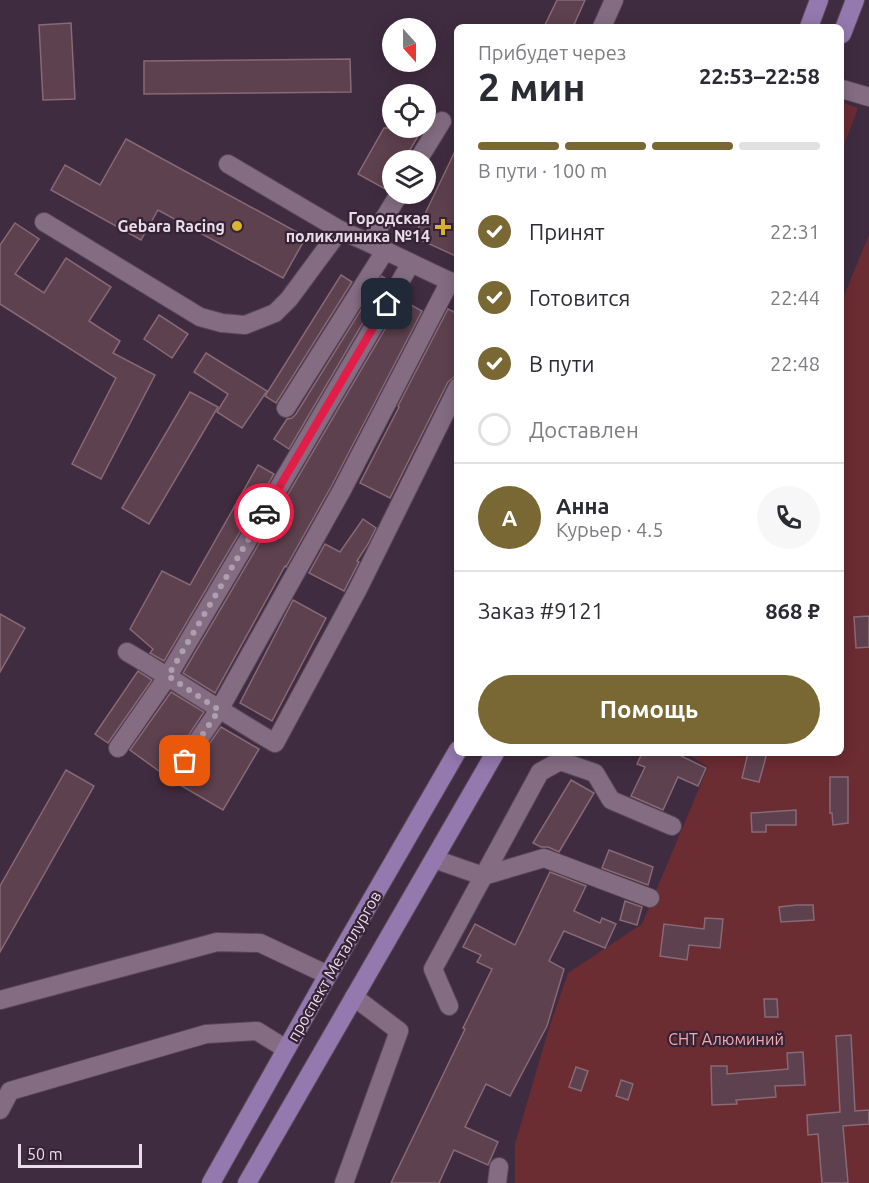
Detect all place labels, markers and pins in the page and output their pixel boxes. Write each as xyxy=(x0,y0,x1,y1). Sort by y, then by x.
place label: Городская поликлиника №14 xyxy=(286,209,430,245)
place label: Gebara Racing xyxy=(118,217,225,235)
marker: Городская поликлиника №14 xyxy=(434,218,452,236)
marker: Gebara Racing xyxy=(230,219,244,233)
pin xyxy=(361,278,412,329)
pin xyxy=(159,735,210,786)

